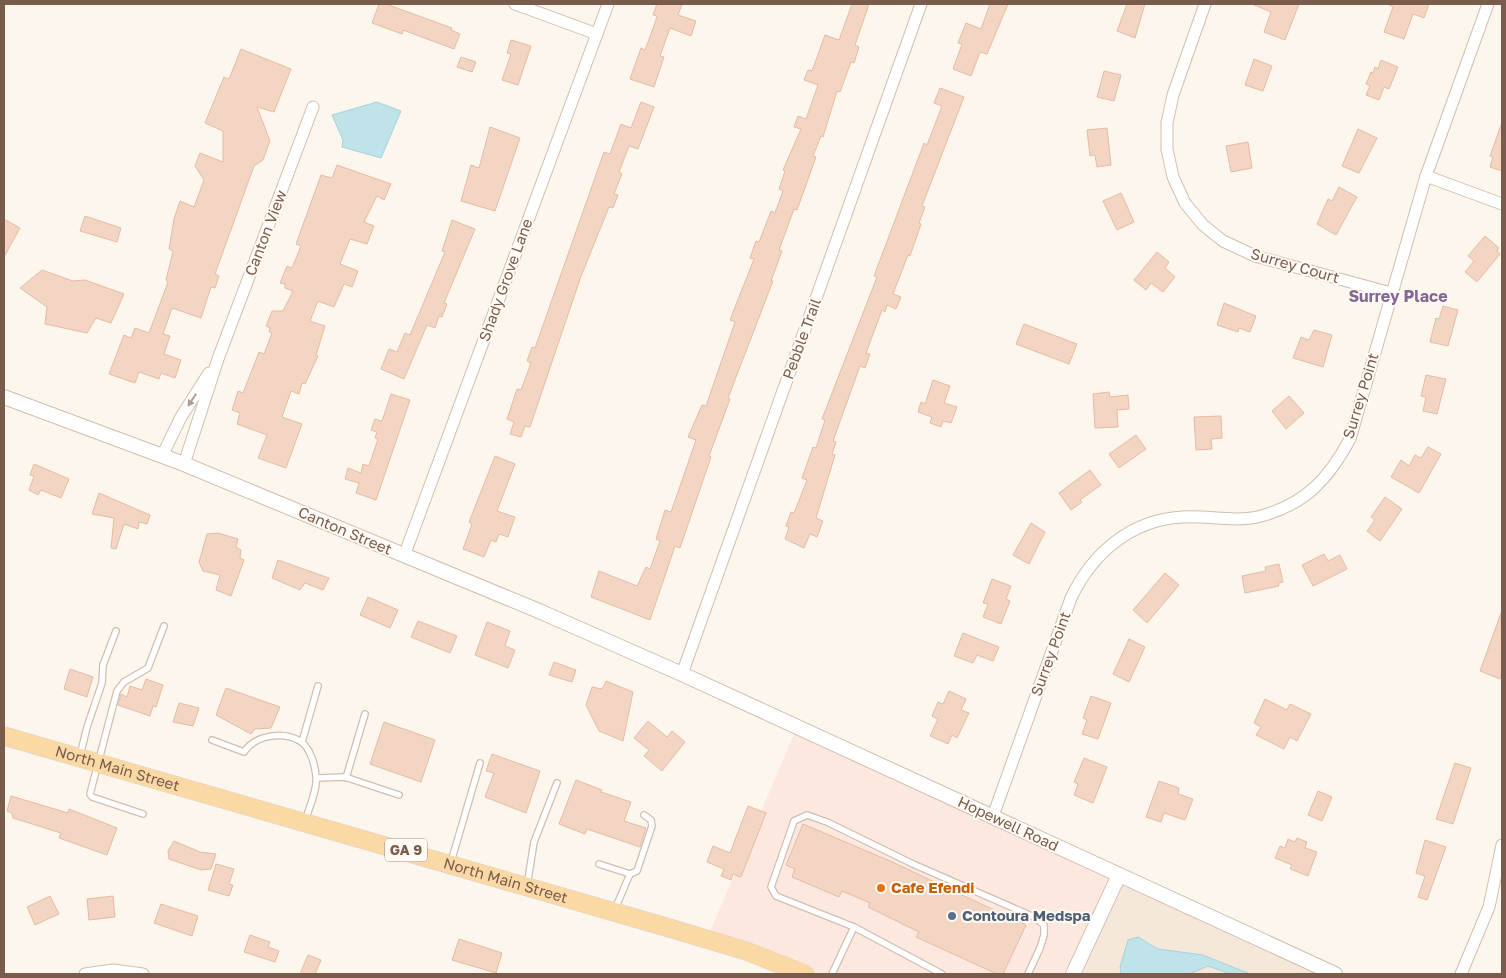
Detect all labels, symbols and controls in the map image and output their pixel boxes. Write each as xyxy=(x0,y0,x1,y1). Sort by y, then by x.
street label: Canton View xyxy=(240,187,290,278)
street label: Shady Grove Lane xyxy=(474,216,536,343)
street label: Surrey Court xyxy=(1249,244,1342,286)
district label: Surrey Place xyxy=(1348,286,1448,306)
street label: Pebble Trail xyxy=(778,296,824,382)
street label: Surrey Point xyxy=(1338,351,1382,441)
one-way arrow xyxy=(187,393,197,406)
street label: Canton Street xyxy=(296,502,395,558)
street label: Surrey Point xyxy=(1026,609,1074,698)
street label: North Main Street xyxy=(53,741,182,794)
street label: Hopewell Road xyxy=(955,792,1062,854)
road number: GA 9 xyxy=(385,838,427,862)
street label: North Main Street xyxy=(442,853,570,906)
place label: Cafe Efendi xyxy=(891,878,974,896)
marker: Cafe Efendi xyxy=(875,882,887,894)
place label: Contoura Medspa xyxy=(962,906,1091,924)
marker: Contoura Medspa xyxy=(946,910,958,922)

